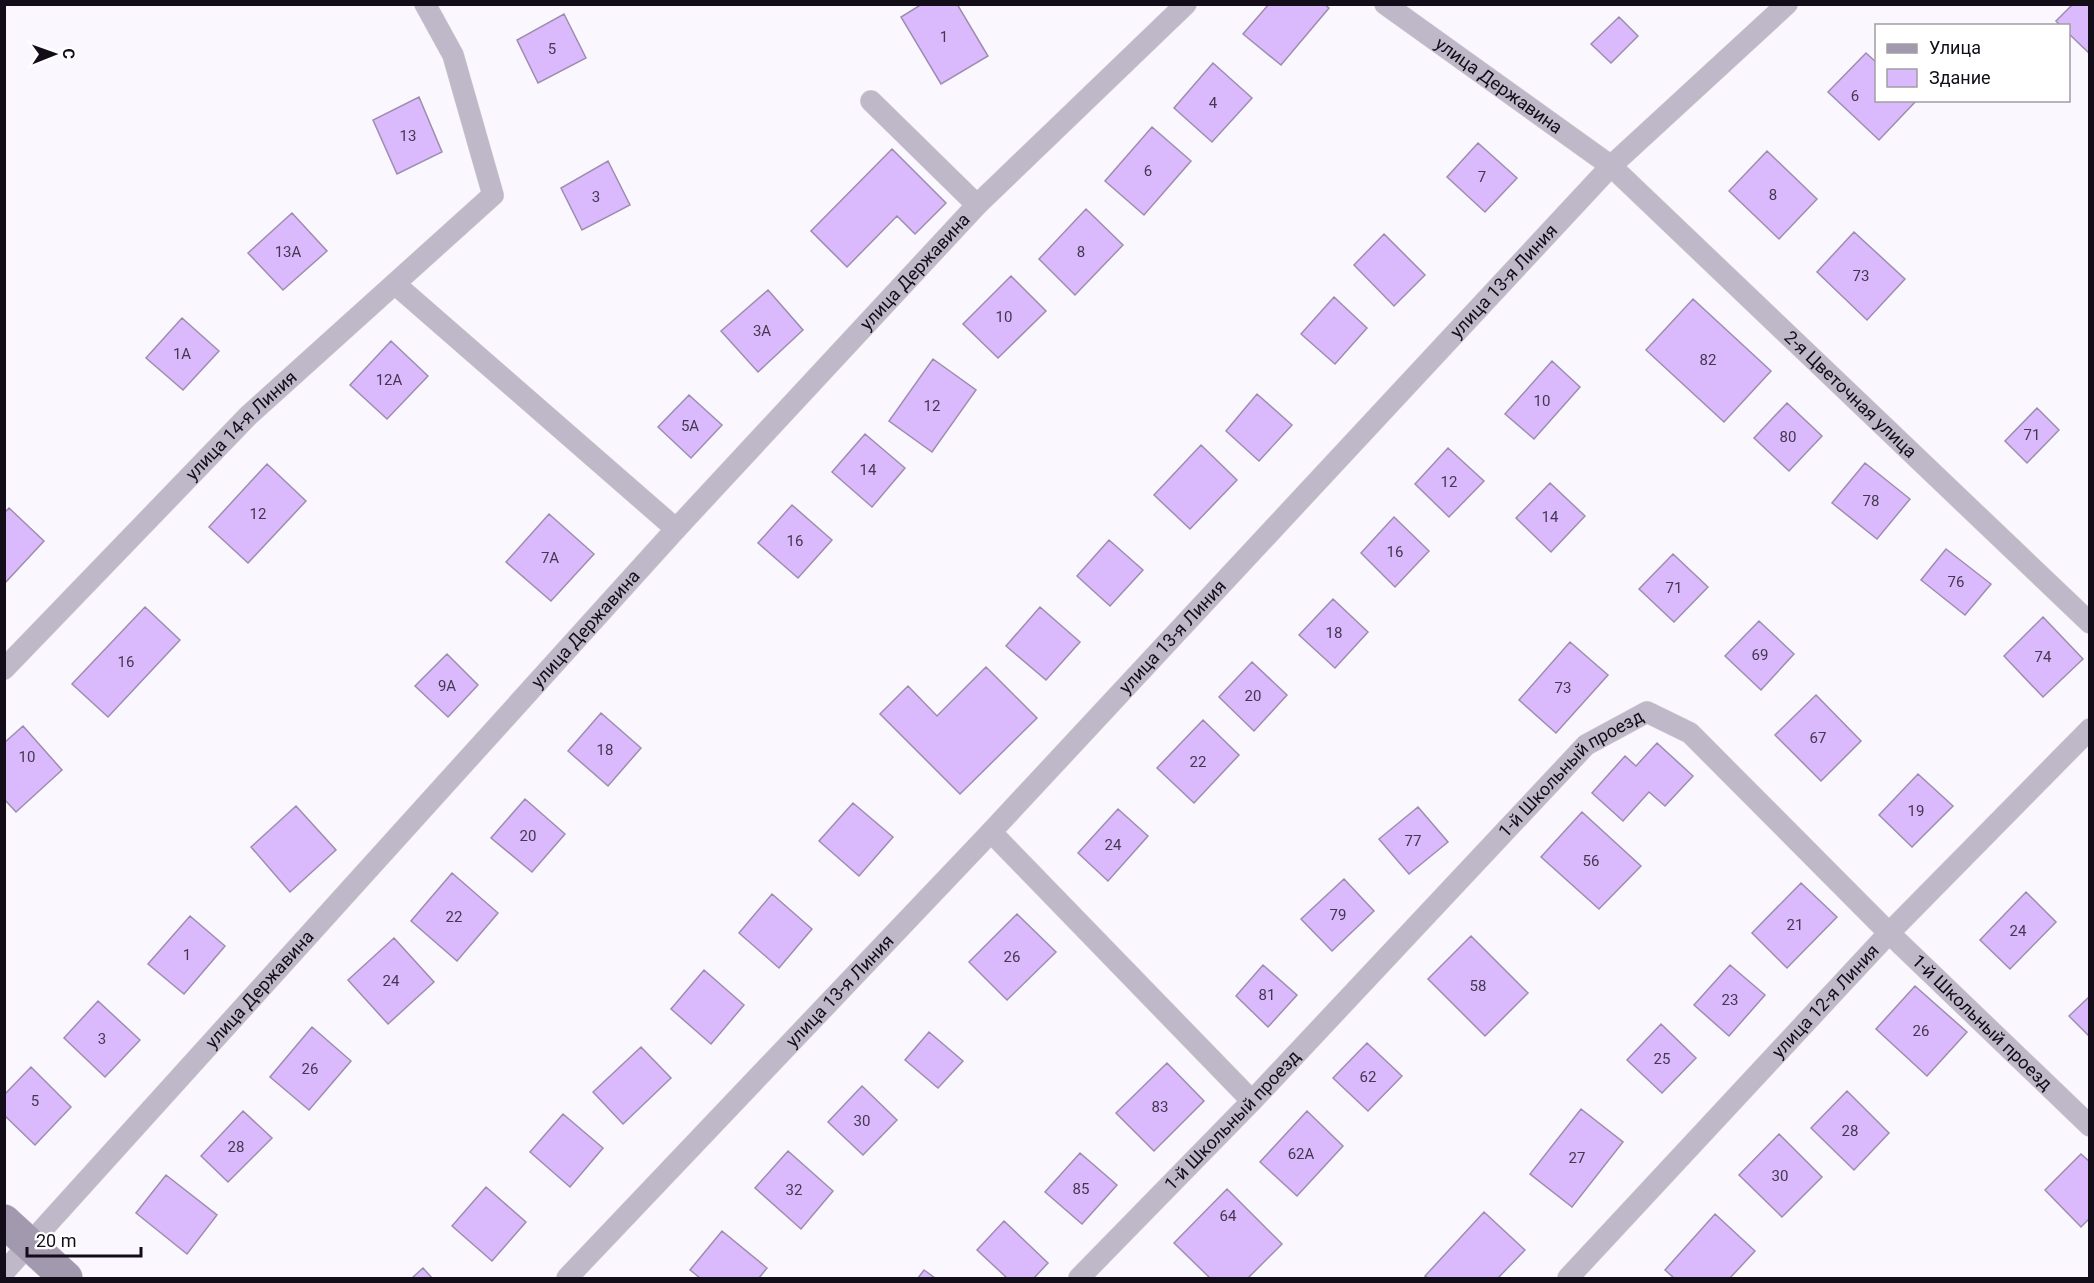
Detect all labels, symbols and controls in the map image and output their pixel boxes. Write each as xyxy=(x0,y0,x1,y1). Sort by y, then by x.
north arrow xyxy=(24,24,84,84)
legend xyxy=(1875,24,2070,102)
house number: 1 xyxy=(940,28,948,46)
street label: улица Державина xyxy=(1431,33,1567,138)
text: Улица xyxy=(1929,37,1981,58)
house number: 5 xyxy=(548,40,556,58)
text: С xyxy=(59,48,78,59)
text: Здание xyxy=(1929,67,1991,88)
house number: 6 xyxy=(1851,87,1859,105)
house number: 4 xyxy=(1209,94,1218,112)
house number: 13 xyxy=(400,127,416,145)
house number: 6 xyxy=(1144,162,1152,180)
house number: 7 xyxy=(1478,168,1486,186)
house number: 8 xyxy=(1769,186,1777,204)
house number: 3 xyxy=(592,188,600,206)
street label: улица Державина xyxy=(855,209,974,334)
street label: улица 13-я Линия xyxy=(1446,220,1561,342)
house number: 13А xyxy=(275,243,302,261)
house number: 8 xyxy=(1077,243,1085,261)
house number: 73 xyxy=(1853,267,1869,285)
house number: 10 xyxy=(996,308,1012,326)
house number: 3А xyxy=(753,322,771,340)
street label: 2-я Цветочная улица xyxy=(1780,326,1921,462)
house number: 1А xyxy=(173,345,191,363)
house number: 82 xyxy=(1700,351,1716,369)
street label: улица 14-я Линия xyxy=(181,366,301,484)
house number: 12А xyxy=(376,371,403,389)
house number: 10 xyxy=(1534,392,1550,410)
house number: 12 xyxy=(924,397,940,415)
house number: 5А xyxy=(681,417,699,435)
house number: 71 xyxy=(2024,426,2040,444)
house number: 80 xyxy=(1780,428,1796,446)
house number: 14 xyxy=(860,461,877,479)
house number: 12 xyxy=(1441,473,1457,491)
house number: 78 xyxy=(1863,492,1879,510)
house number: 12 xyxy=(250,505,266,523)
house number: 14 xyxy=(1542,508,1559,526)
house number: 16 xyxy=(787,532,803,550)
house number: 16 xyxy=(1387,543,1403,561)
house number: 7А xyxy=(541,549,559,567)
street label: улица Державина xyxy=(527,565,644,692)
house number: 76 xyxy=(1948,573,1964,591)
street label: улица 13-я Линия xyxy=(1114,575,1230,698)
house number: 71 xyxy=(1666,579,1682,597)
house number: 18 xyxy=(1326,624,1342,642)
house number: 69 xyxy=(1752,646,1768,664)
house number: 74 xyxy=(2035,648,2052,666)
house number: 16 xyxy=(118,653,134,671)
house number: 9А xyxy=(438,677,456,695)
house number: 73 xyxy=(1555,679,1571,697)
house number: 20 xyxy=(1245,687,1261,705)
street label: 1-й Школьный проезд xyxy=(1494,705,1647,841)
house number: 67 xyxy=(1810,729,1826,747)
house number: 18 xyxy=(597,741,613,759)
house number: 10 xyxy=(19,748,35,766)
house number: 22 xyxy=(1190,753,1206,771)
house number: 19 xyxy=(1908,802,1924,820)
house number: 20 xyxy=(520,827,536,845)
house number: 77 xyxy=(1405,832,1421,850)
house number: 24 xyxy=(1105,836,1122,854)
house number: 56 xyxy=(1583,852,1599,870)
house number: 79 xyxy=(1330,906,1346,924)
house number: 22 xyxy=(446,908,462,926)
house number: 21 xyxy=(1787,916,1803,934)
house number: 24 xyxy=(2010,922,2027,940)
street label: улица Державина xyxy=(201,926,318,1052)
street label: улица 13-я Линия xyxy=(781,930,898,1051)
street label: улица 12-я Линия xyxy=(1767,940,1883,1062)
house number: 1 xyxy=(183,946,191,964)
house number: 26 xyxy=(1004,948,1020,966)
street label: 1-й Школьный проезд xyxy=(1908,950,2057,1094)
house number: 24 xyxy=(383,972,400,990)
house number: 58 xyxy=(1470,977,1486,995)
house number: 81 xyxy=(1259,986,1275,1004)
house number: 23 xyxy=(1722,991,1738,1009)
house number: 26 xyxy=(1913,1022,1929,1040)
house number: 3 xyxy=(98,1030,106,1048)
street label: 1-й Школьный проезд xyxy=(1160,1045,1304,1194)
house number: 25 xyxy=(1654,1050,1670,1068)
house number: 26 xyxy=(302,1060,318,1078)
house number: 62 xyxy=(1360,1068,1376,1086)
house number: 5 xyxy=(31,1092,39,1110)
house number: 83 xyxy=(1152,1098,1168,1116)
house number: 30 xyxy=(854,1112,870,1130)
house number: 28 xyxy=(1842,1122,1858,1140)
house number: 28 xyxy=(228,1138,244,1156)
house number: 62А xyxy=(1288,1145,1315,1163)
house number: 27 xyxy=(1569,1149,1585,1167)
house number: 30 xyxy=(1772,1167,1788,1185)
house number: 85 xyxy=(1073,1180,1089,1198)
house number: 32 xyxy=(786,1181,802,1199)
house number: 64 xyxy=(1220,1207,1237,1225)
scale bar xyxy=(27,1220,141,1258)
text: 20 m xyxy=(36,1230,76,1251)

